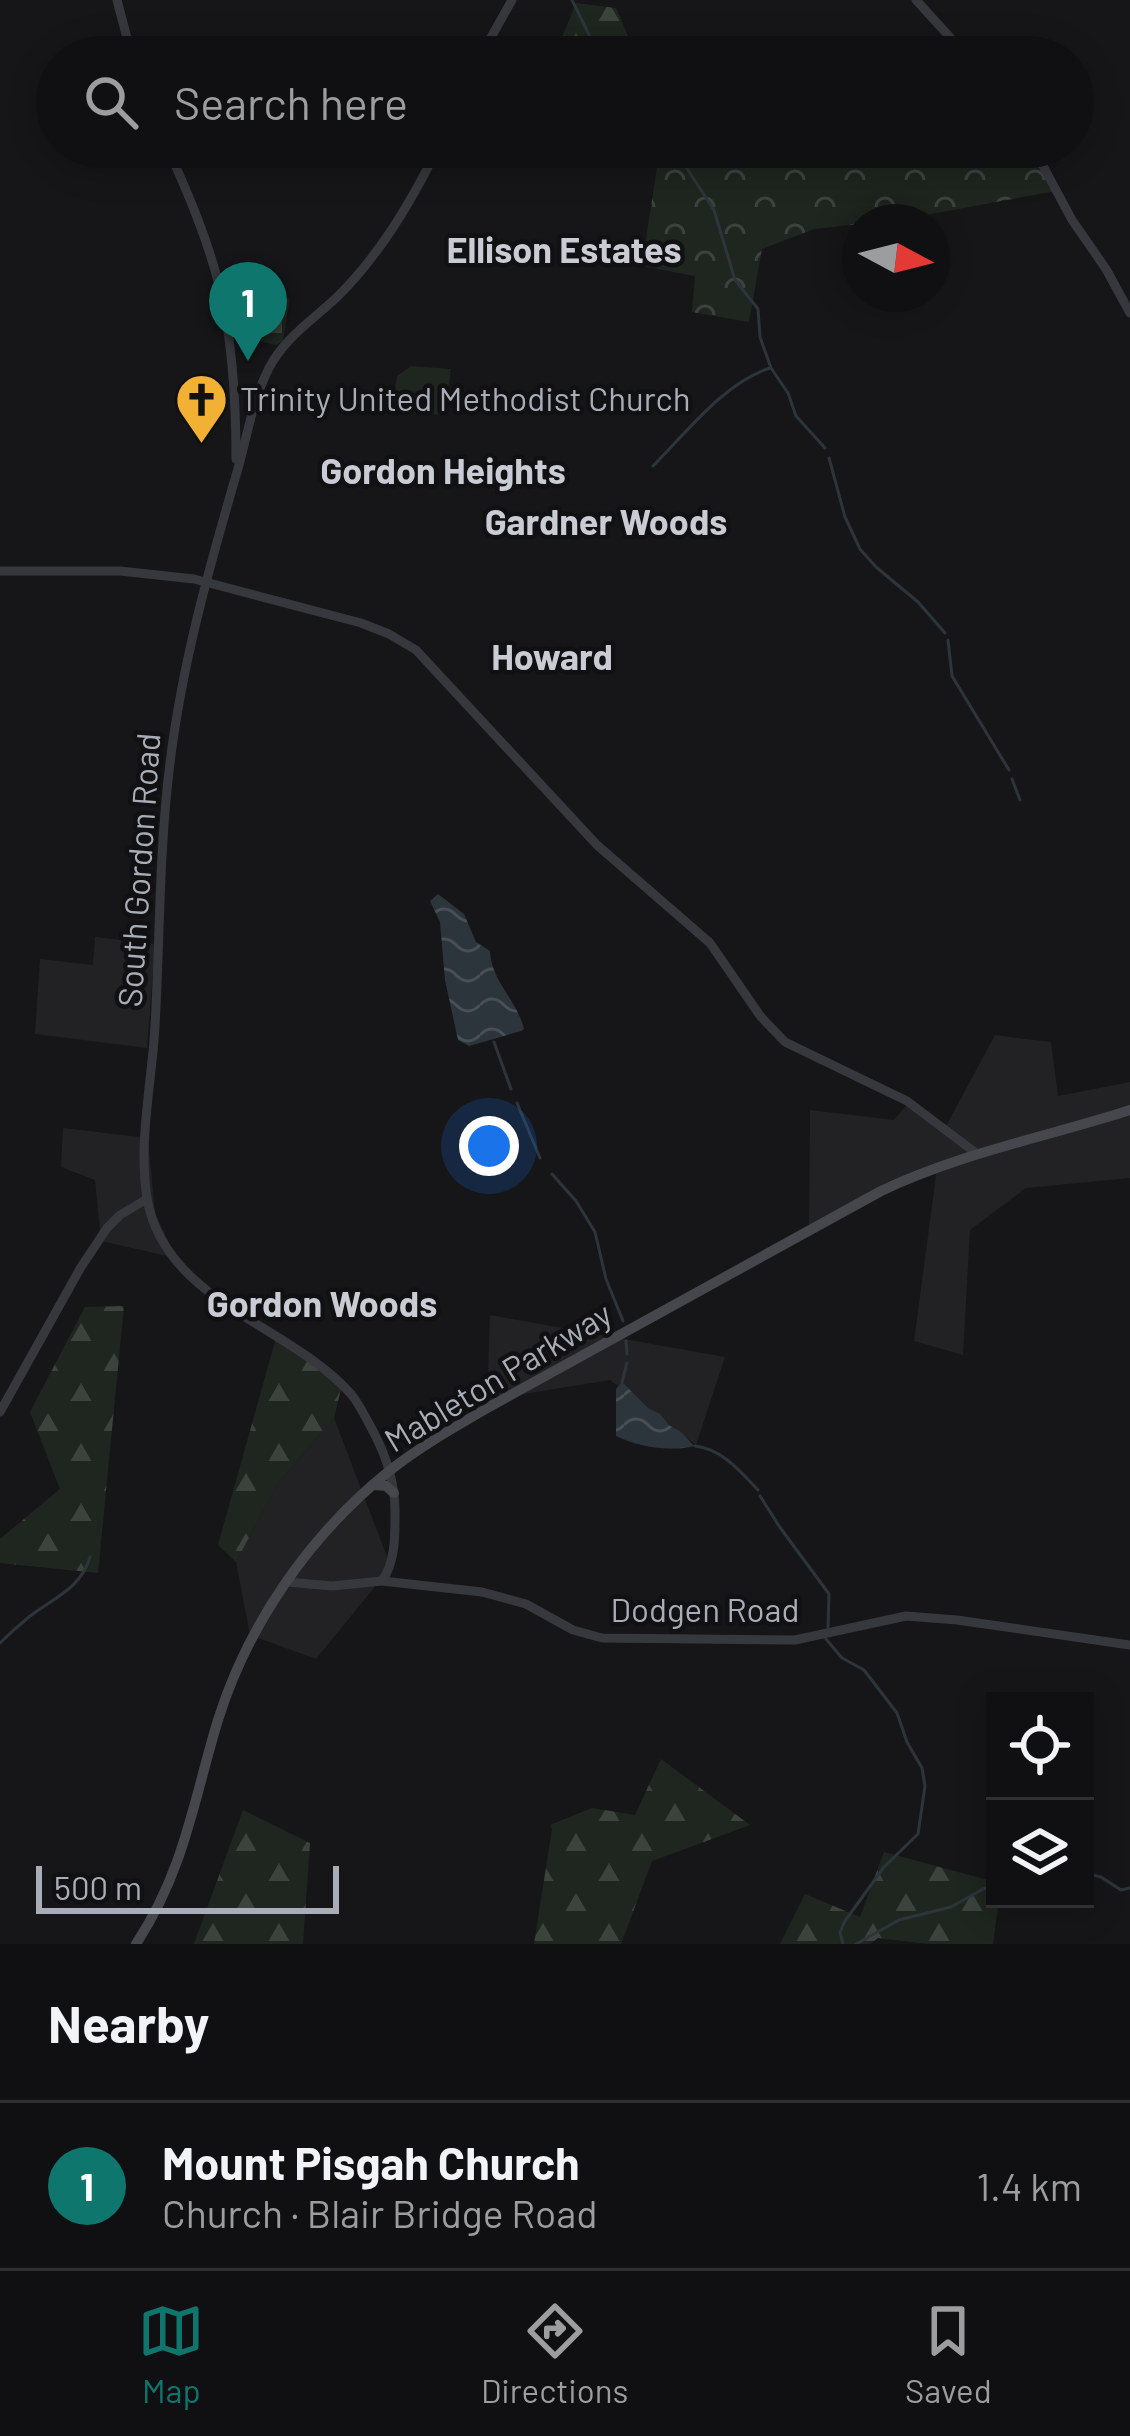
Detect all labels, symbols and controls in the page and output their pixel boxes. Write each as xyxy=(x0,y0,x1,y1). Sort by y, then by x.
search box xyxy=(36,36,1094,168)
icon: search xyxy=(78,69,144,135)
text: Search here xyxy=(174,75,408,129)
north arrow xyxy=(842,204,950,312)
district label: Ellison Estates xyxy=(446,227,682,270)
pin: 1 xyxy=(209,262,287,361)
church icon: Trinity United Methodist Church xyxy=(173,371,229,445)
place label: Trinity United Methodist Church xyxy=(240,378,690,418)
district label: Gordon Heights xyxy=(320,448,566,491)
district label: Gardner Woods xyxy=(485,499,727,542)
district label: Howard xyxy=(491,634,613,677)
street label: South Gordon Road xyxy=(108,732,168,1008)
your location xyxy=(459,1116,519,1176)
district label: Gordon Woods xyxy=(207,1281,437,1324)
street label: Mableton Parkway xyxy=(377,1293,618,1460)
street label: Dodgen Road xyxy=(611,1589,800,1629)
map controls xyxy=(986,1692,1094,1908)
button: locate xyxy=(986,1692,1094,1800)
button: layers xyxy=(986,1800,1094,1908)
scale bar xyxy=(36,1860,339,1913)
text: 500 m xyxy=(54,1867,142,1907)
text: Nearby xyxy=(48,1992,209,2053)
text: Mount Pisgah Church xyxy=(162,2135,580,2189)
text: 1 xyxy=(80,2162,94,2209)
text: 1.4 km xyxy=(976,2162,1082,2209)
text: Church · Blair Bridge Road xyxy=(162,2189,598,2236)
tab: Map xyxy=(138,2298,204,2410)
tab: Directions xyxy=(481,2298,628,2410)
tab: Saved xyxy=(905,2298,992,2410)

